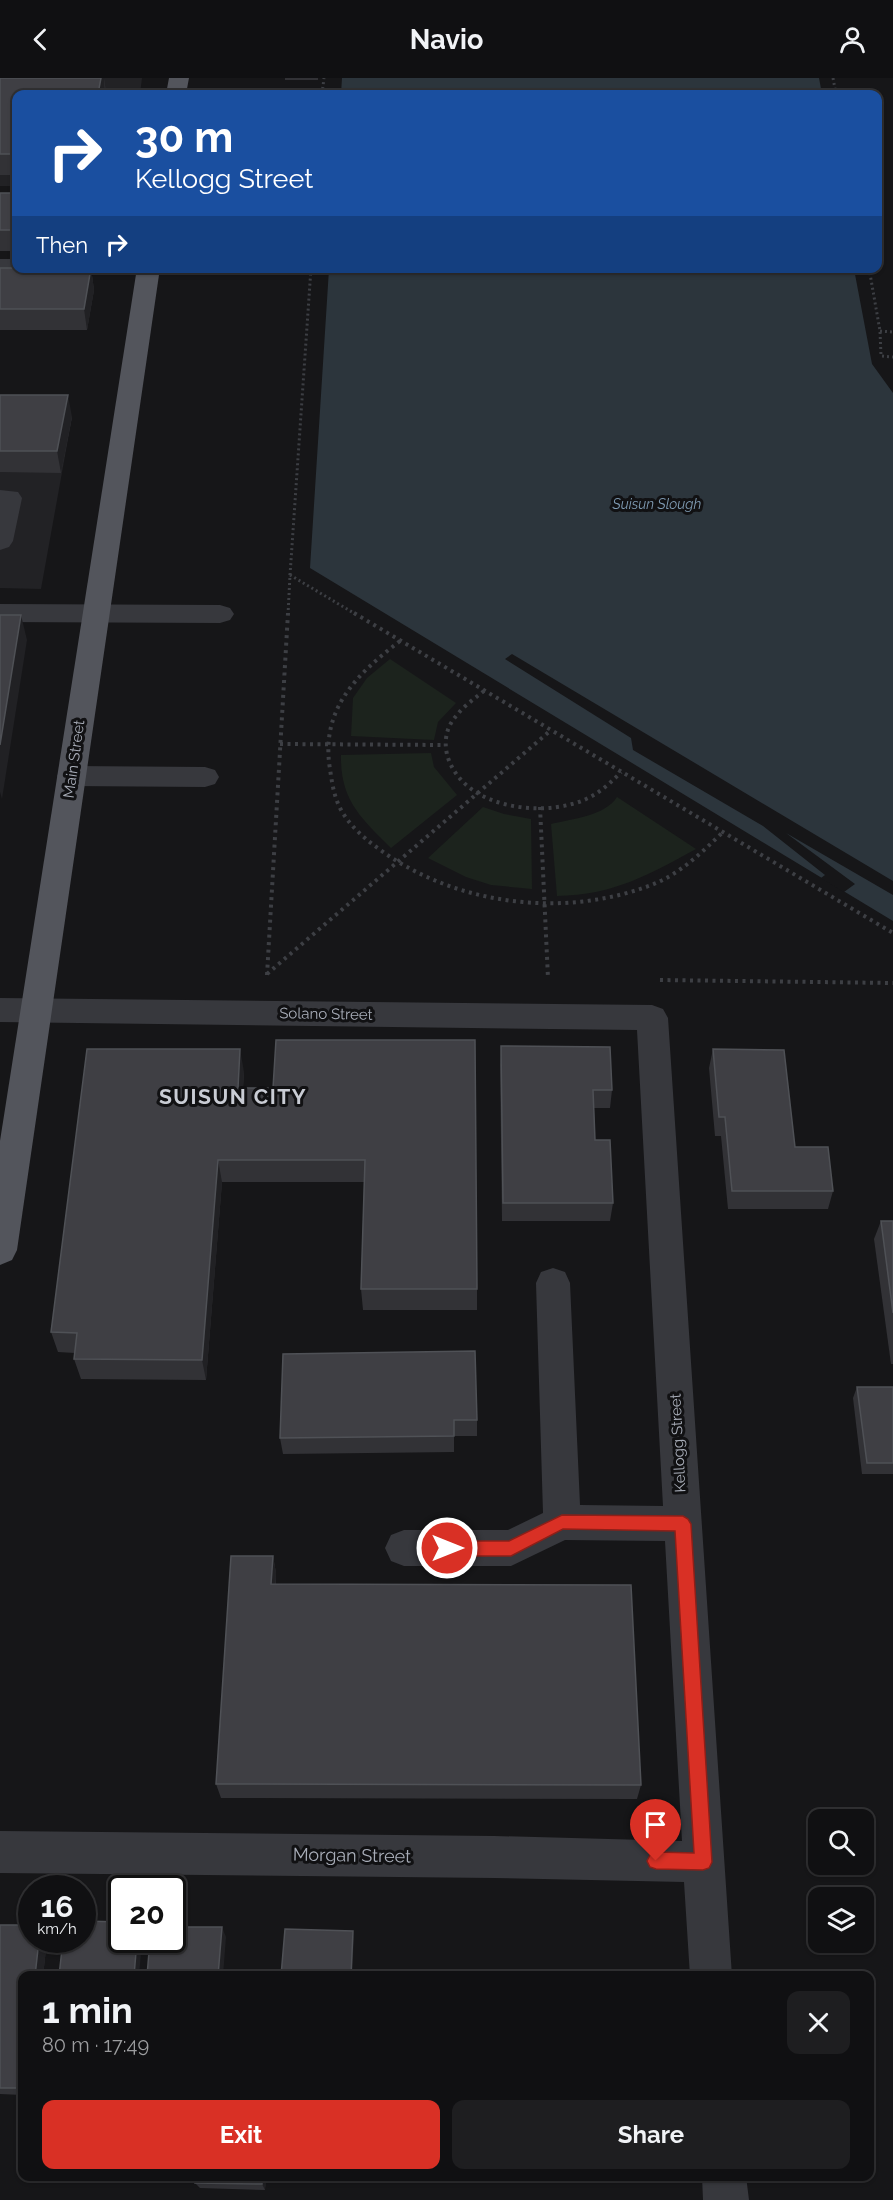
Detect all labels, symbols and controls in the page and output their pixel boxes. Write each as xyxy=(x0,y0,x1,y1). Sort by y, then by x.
icon: back xyxy=(24,23,57,56)
icon: person xyxy=(836,23,869,56)
text: Navio xyxy=(410,24,483,55)
text: 30 m xyxy=(135,113,233,162)
icon: right xyxy=(36,114,114,192)
text: Kellogg Street xyxy=(135,163,313,194)
icon: right xyxy=(100,228,133,261)
text: Then xyxy=(36,232,88,258)
water label: Suisun Slough xyxy=(612,496,702,512)
street label: Main Street xyxy=(60,719,88,799)
street label: Solano Street xyxy=(279,1004,373,1024)
district label: SUISUN CITY xyxy=(159,1084,307,1109)
street label: Kellogg Street xyxy=(666,1393,690,1493)
position arrow xyxy=(415,1516,479,1580)
pin xyxy=(630,1799,681,1861)
icon: arrive xyxy=(639,1808,672,1841)
map controls xyxy=(808,1809,874,1953)
button: search xyxy=(808,1809,874,1875)
street label: Morgan Street xyxy=(293,1843,411,1867)
speed limit sign: 20 xyxy=(108,1875,186,1953)
button: layers xyxy=(808,1887,874,1953)
text: 16 xyxy=(40,1889,74,1924)
text: km/h xyxy=(37,1920,77,1938)
text: 1 min xyxy=(42,1989,133,2031)
button: close xyxy=(787,1991,850,2054)
text: 80 m · 17:49 xyxy=(42,2033,149,2057)
button: Exit xyxy=(42,2100,440,2169)
button: Share xyxy=(452,2100,850,2169)

